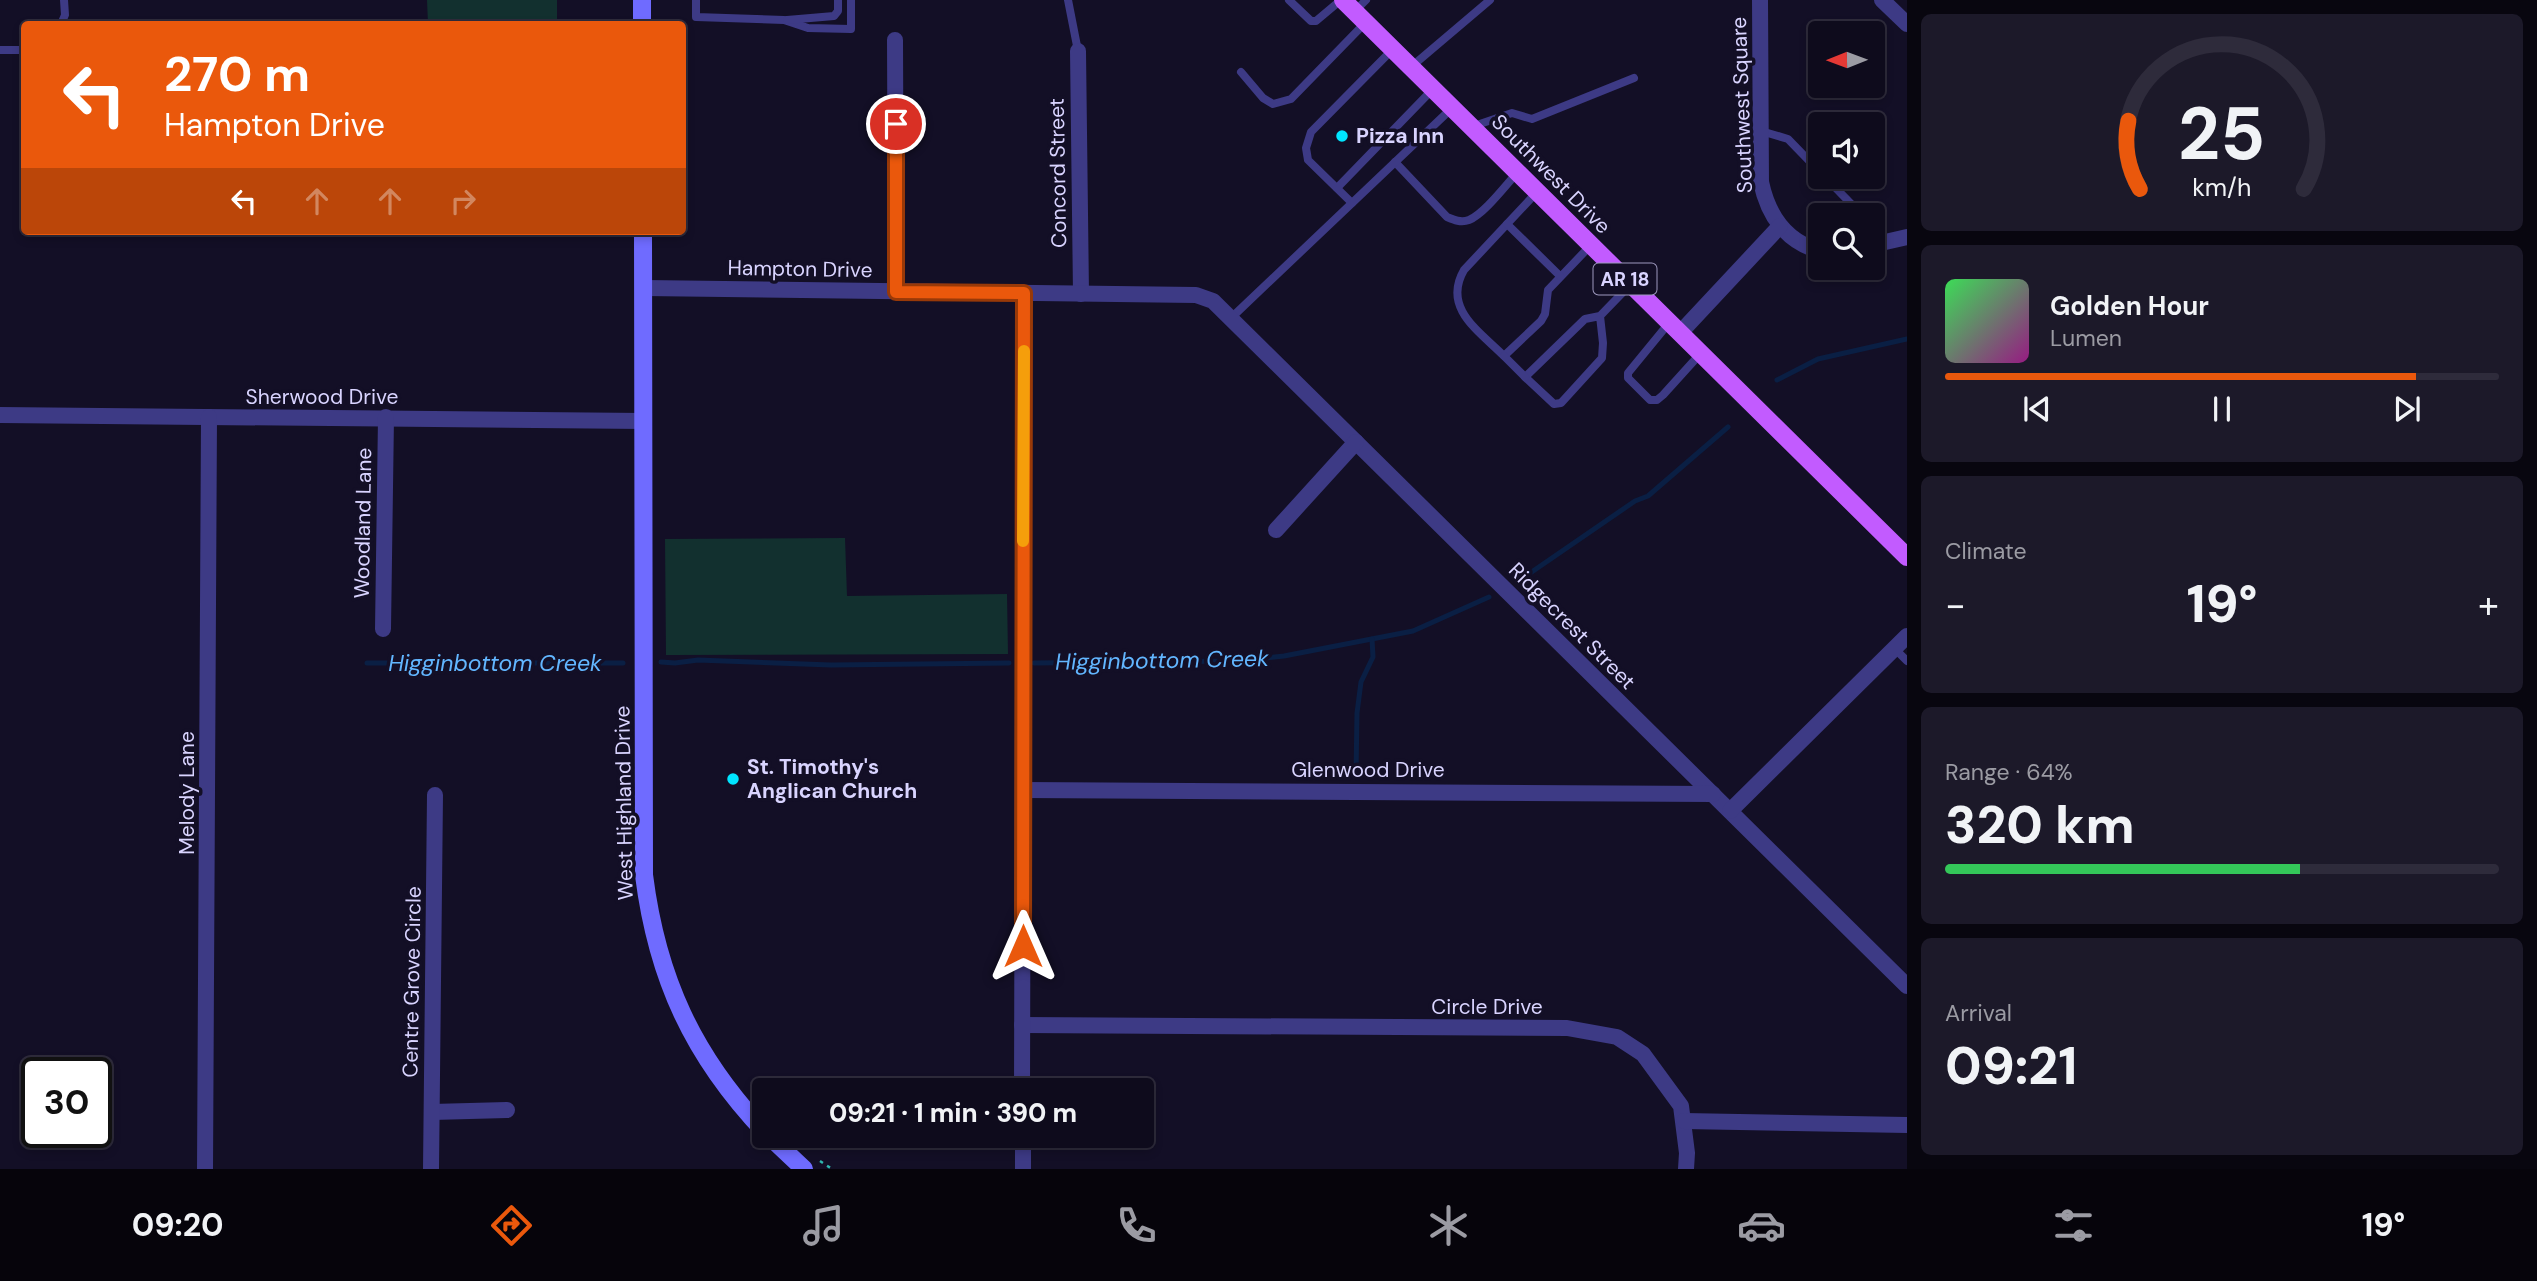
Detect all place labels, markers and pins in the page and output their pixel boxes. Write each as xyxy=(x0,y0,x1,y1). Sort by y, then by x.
pin xyxy=(866,94,926,154)
place label: Pizza Inn xyxy=(1356,122,1444,150)
marker: Pizza Inn xyxy=(1334,128,1350,144)
place label: St. Timothy's Anglican Church xyxy=(747,753,917,805)
marker: St. Timothy's Anglican Church xyxy=(725,771,741,787)

